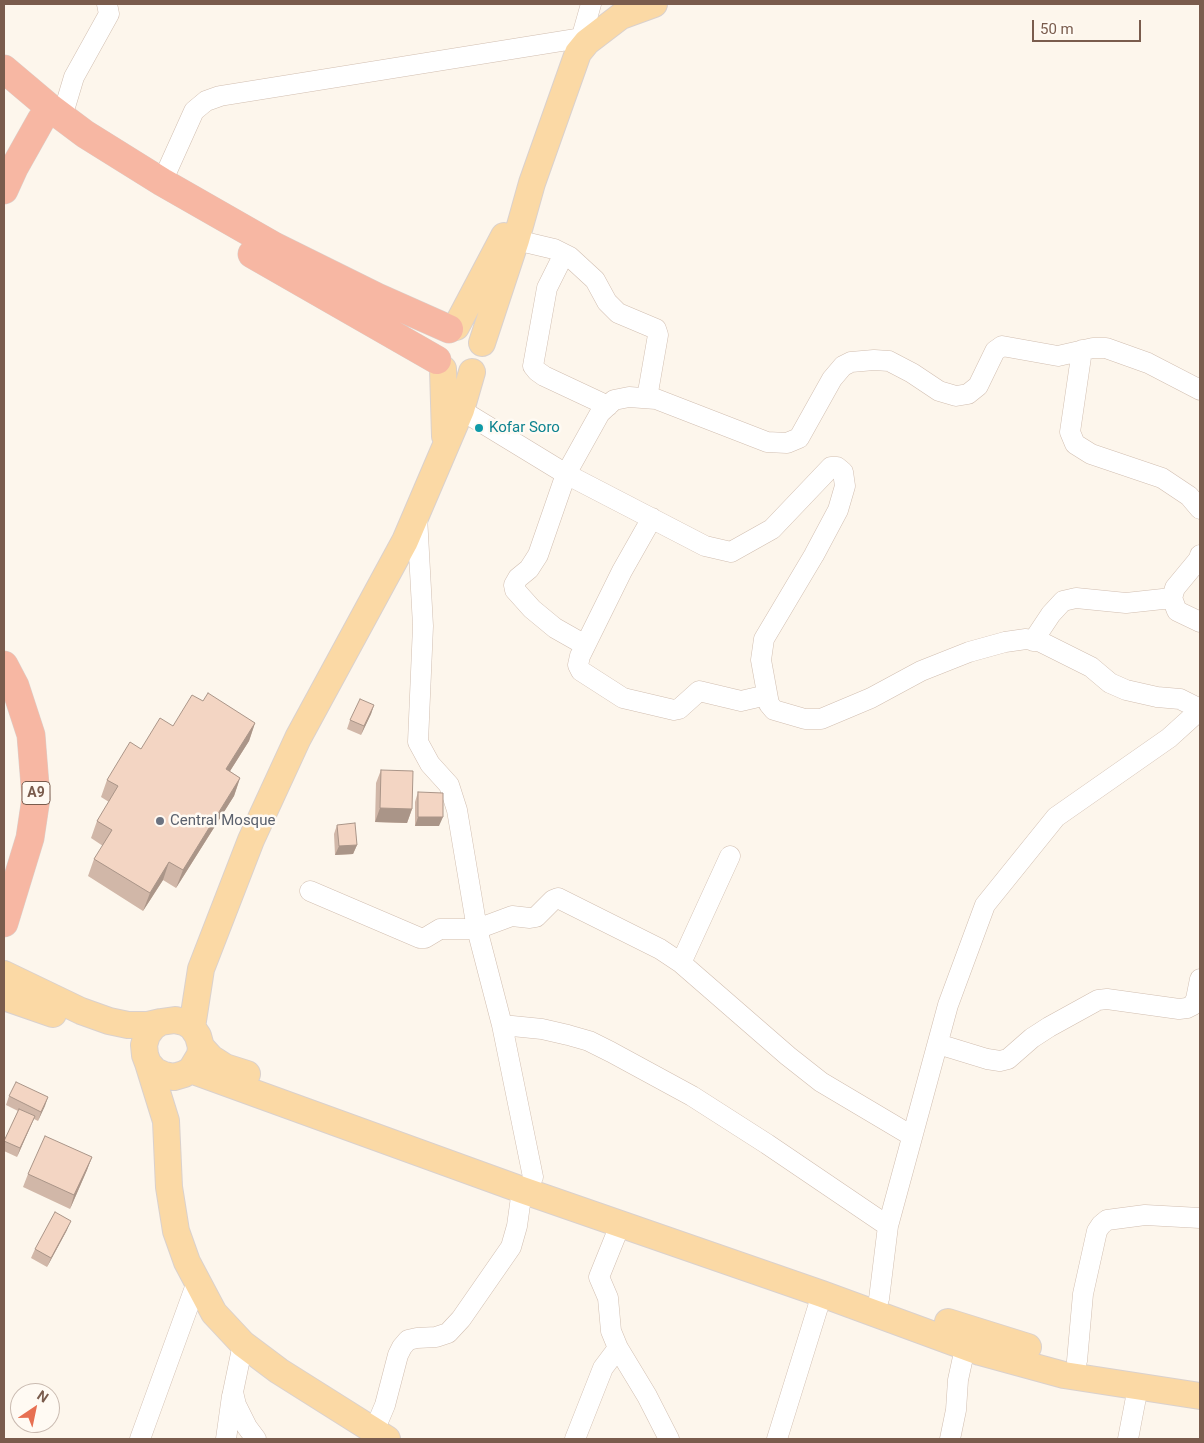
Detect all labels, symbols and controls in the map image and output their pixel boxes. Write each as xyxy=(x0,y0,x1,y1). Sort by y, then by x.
scale bar xyxy=(1034,10,1143,42)
text: 50 m xyxy=(1040,20,1074,38)
place label: Kofar Soro xyxy=(489,419,560,437)
marker: Kofar Soro xyxy=(473,422,485,434)
road number: A9 xyxy=(22,781,50,804)
place label: Central Mosque xyxy=(170,812,275,830)
marker: Central Mosque xyxy=(154,815,166,827)
north arrow xyxy=(10,1383,60,1433)
text: N xyxy=(34,1387,51,1406)

